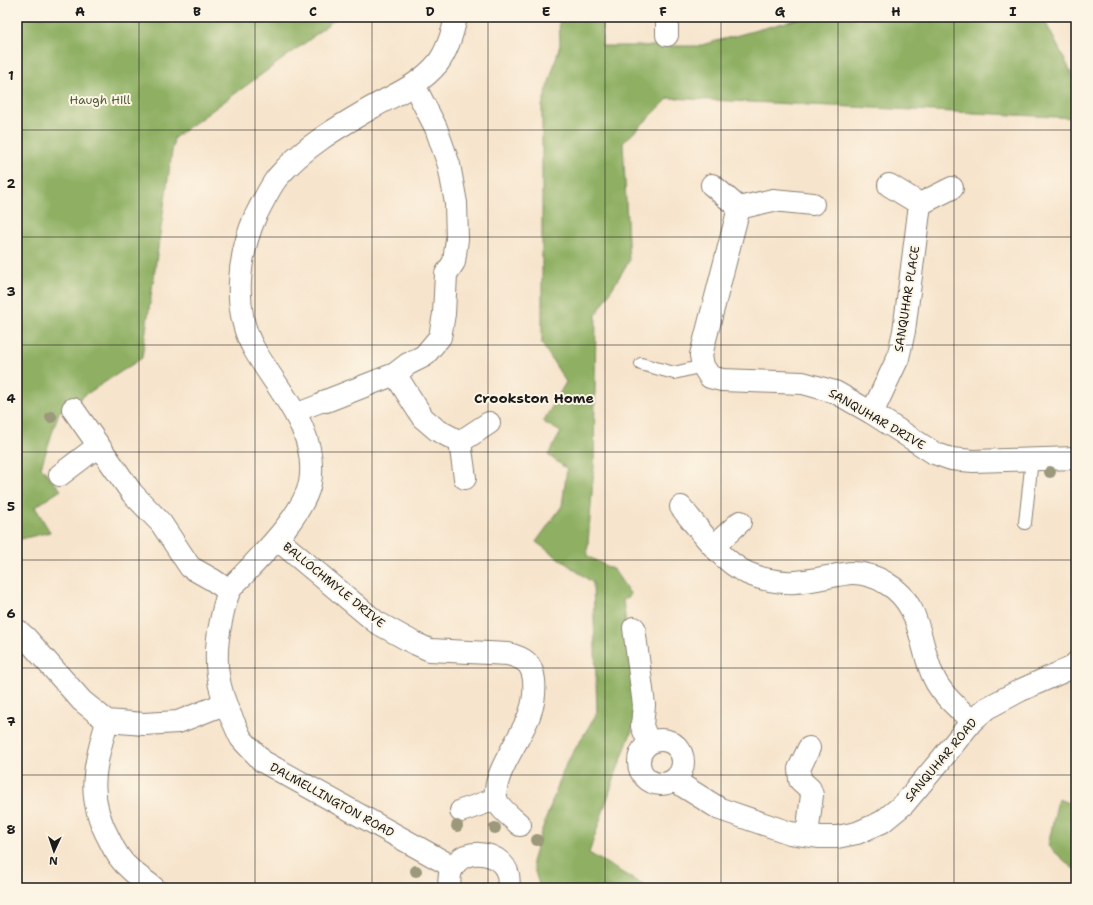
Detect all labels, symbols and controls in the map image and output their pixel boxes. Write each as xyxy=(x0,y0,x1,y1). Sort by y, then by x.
text: A xyxy=(75,3,85,20)
text: B xyxy=(193,3,201,20)
text: C xyxy=(309,3,317,20)
text: D xyxy=(425,3,435,20)
text: E xyxy=(542,3,551,20)
text: F xyxy=(659,3,667,20)
text: G xyxy=(775,3,786,20)
text: H xyxy=(891,3,901,20)
text: I xyxy=(1009,3,1017,20)
text: 1 xyxy=(8,67,14,84)
park label: Haugh Hill xyxy=(70,92,131,108)
text: 2 xyxy=(6,175,16,192)
street label: SANQUHAR PLACE xyxy=(891,245,923,353)
text: 3 xyxy=(6,283,16,300)
street label: SANQUHAR DRIVE xyxy=(826,385,928,453)
district label: Crookston Home xyxy=(474,389,594,407)
text: 4 xyxy=(6,390,16,407)
text: 5 xyxy=(7,498,15,515)
street label: BALLOCHMYLE DRIVE xyxy=(280,539,388,631)
text: 6 xyxy=(6,605,16,622)
text: 7 xyxy=(6,713,16,730)
street label: SANQUHAR ROAD xyxy=(901,715,981,805)
street label: DALMELLINGTON ROAD xyxy=(267,759,397,841)
text: 8 xyxy=(6,821,16,838)
north arrow xyxy=(34,831,74,871)
text: N xyxy=(48,853,58,868)

